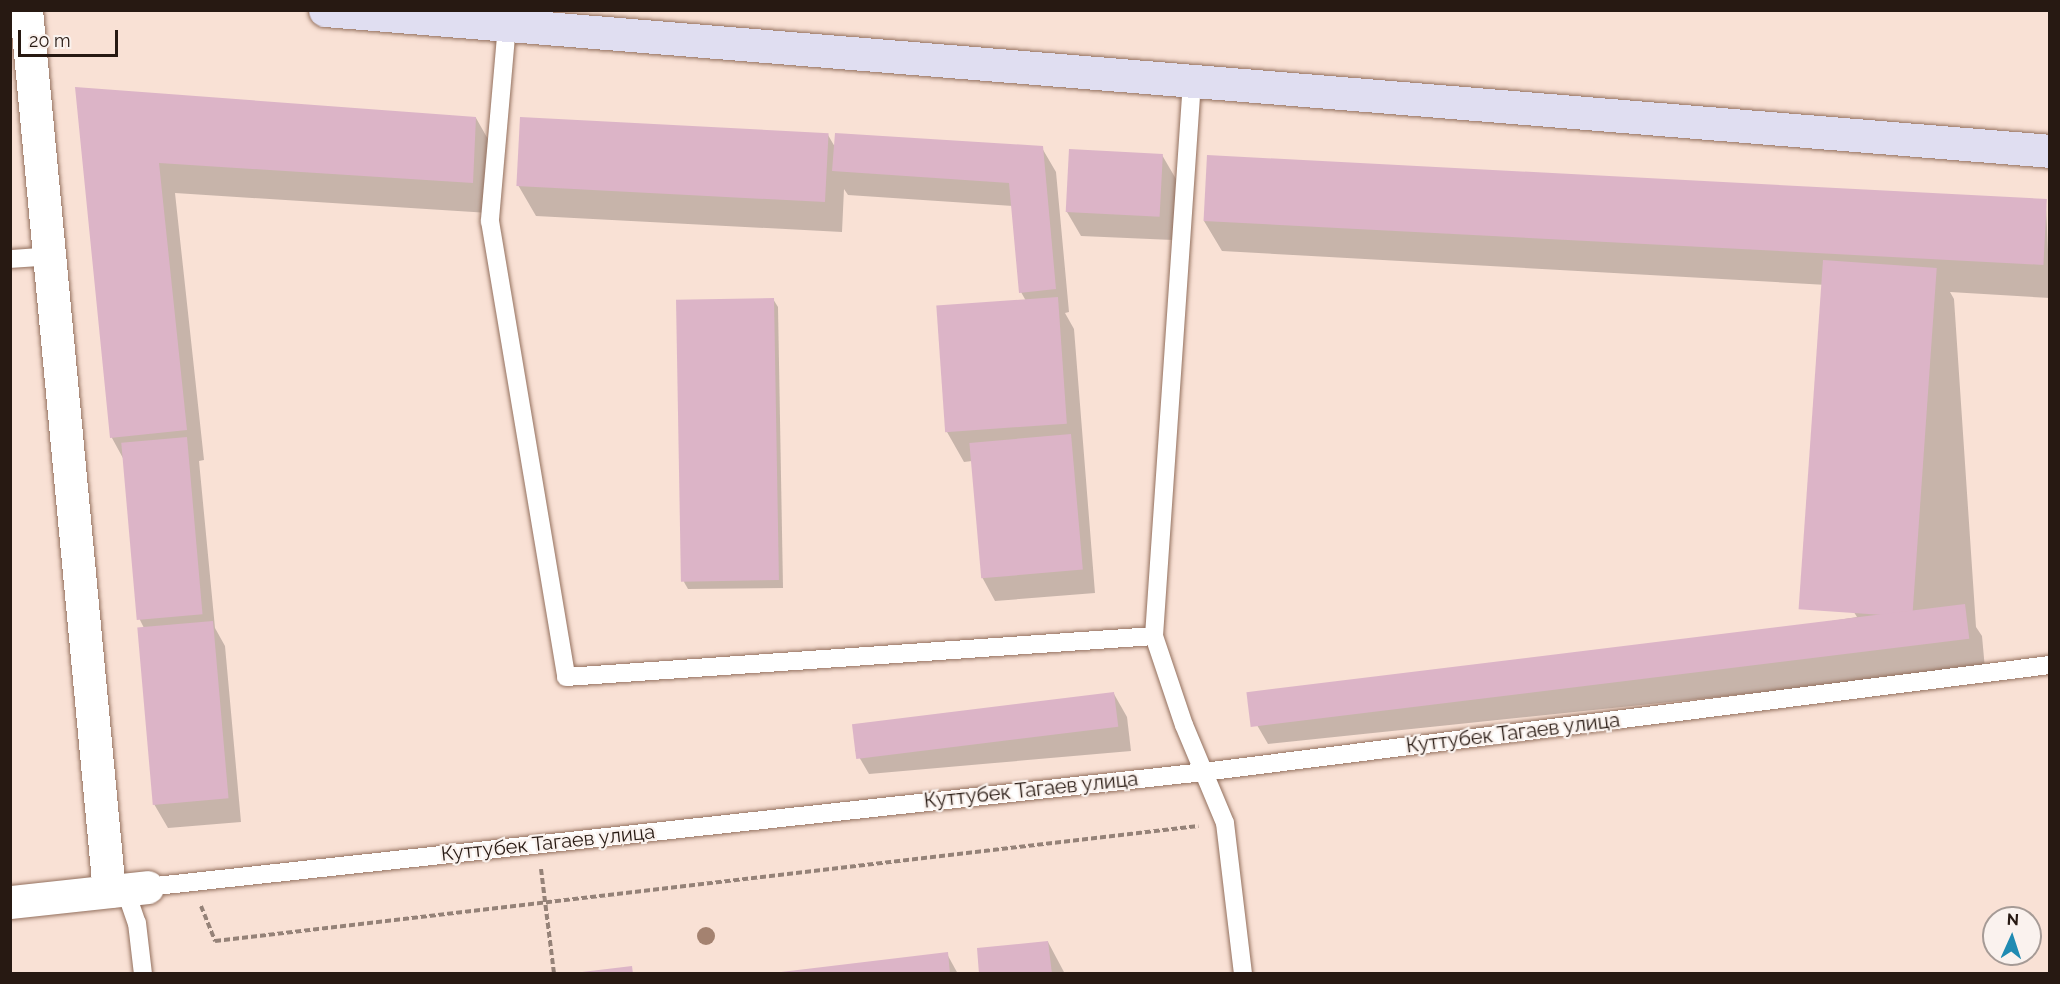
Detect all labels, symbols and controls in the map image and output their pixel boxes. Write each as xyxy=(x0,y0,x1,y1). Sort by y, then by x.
scale bar xyxy=(21,18,122,56)
text: 20 m xyxy=(29,30,71,51)
street label: Куттубек Тагаев улица xyxy=(1404,708,1622,758)
street label: Куттубек Тагаев улица xyxy=(922,767,1140,813)
street label: Куттубек Тагаев улица xyxy=(439,820,657,866)
north arrow xyxy=(1982,906,2042,966)
text: N xyxy=(2006,910,2019,929)

